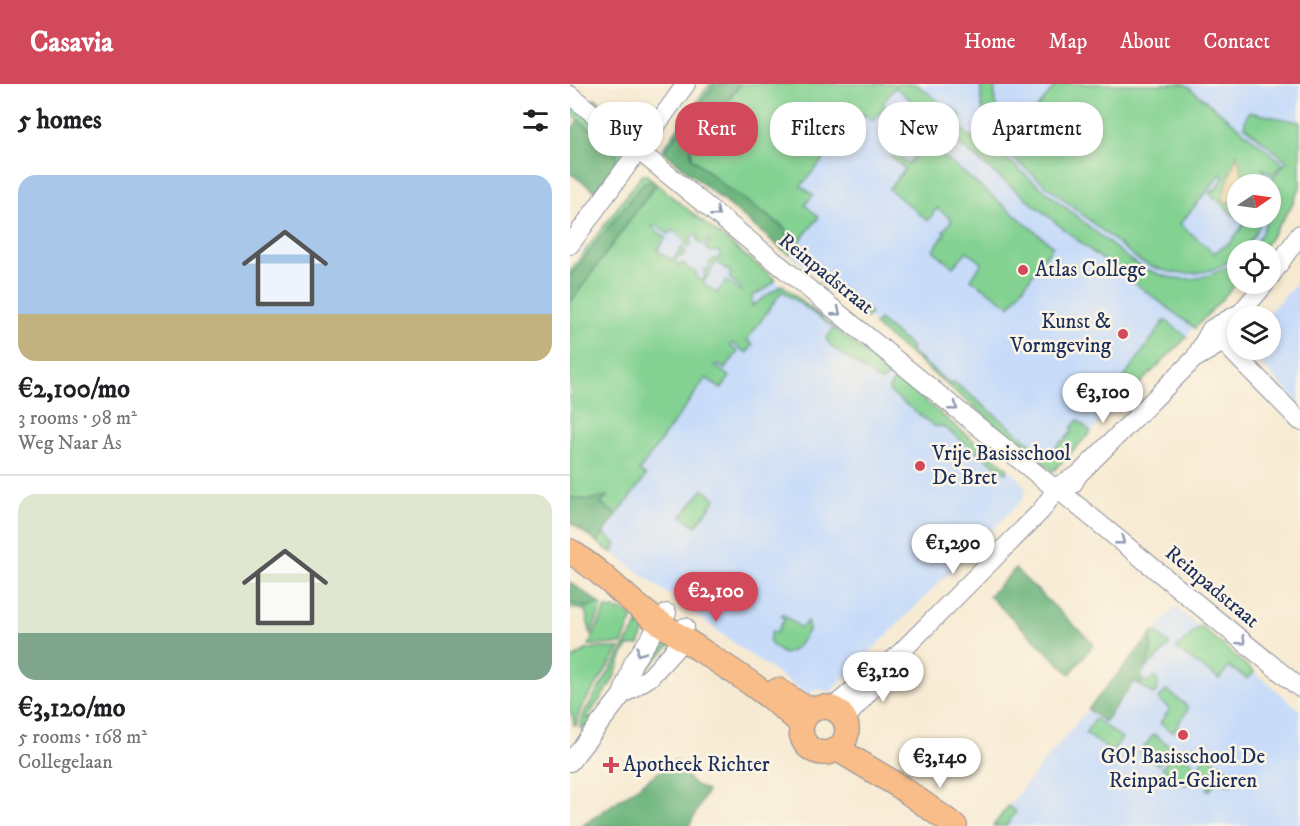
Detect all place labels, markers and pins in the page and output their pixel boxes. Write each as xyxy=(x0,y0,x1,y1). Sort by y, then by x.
place label: Atlas College xyxy=(1035,257,1146,283)
marker: Atlas College xyxy=(1016,263,1030,277)
place label: Kunst & Vormgeving xyxy=(1009,309,1112,359)
marker: Kunst & Vormgeving xyxy=(1116,327,1130,341)
pin: €3,100 xyxy=(1054,373,1152,424)
place label: Vrije Basisschool De Bret xyxy=(931,441,1072,491)
marker: Vrije Basisschool De Bret xyxy=(913,459,927,473)
pin: €1,290 xyxy=(904,524,1002,575)
pin: €2,100 xyxy=(667,572,765,623)
pin: €3,120 xyxy=(834,652,932,703)
marker: GO! Basisschool De Reinpad-Gelieren xyxy=(1176,728,1190,742)
pin: €3,140 xyxy=(891,738,989,789)
place label: GO! Basisschool De Reinpad-Gelieren xyxy=(1101,744,1265,794)
place label: Apotheek Richter xyxy=(623,752,770,778)
marker: Apotheek Richter xyxy=(604,758,618,772)

